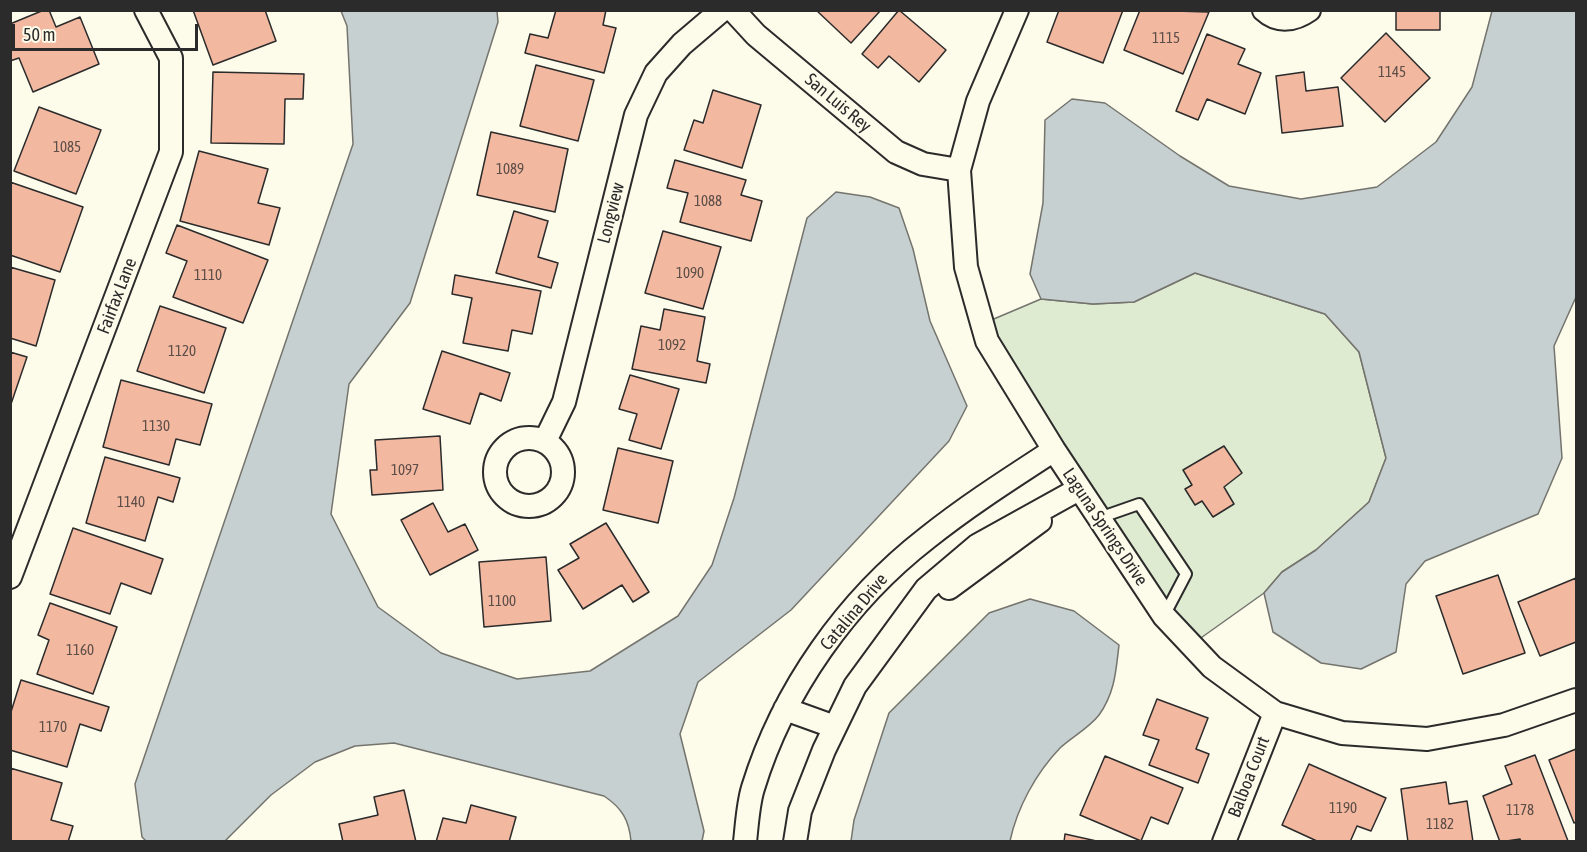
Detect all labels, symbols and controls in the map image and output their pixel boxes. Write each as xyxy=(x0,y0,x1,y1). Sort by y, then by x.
scale bar xyxy=(15,12,201,50)
text: 50 m xyxy=(23,24,55,45)
house number: 1115 xyxy=(1152,29,1180,47)
house number: 1145 xyxy=(1378,63,1406,81)
street label: San Luis Rey xyxy=(800,69,876,137)
house number: 1085 xyxy=(53,138,81,156)
house number: 1089 xyxy=(496,160,524,178)
street label: Longview xyxy=(593,180,629,246)
house number: 1088 xyxy=(694,192,722,210)
street label: Fairfax Lane xyxy=(93,255,141,337)
house number: 1090 xyxy=(676,264,704,282)
house number: 1110 xyxy=(194,266,222,284)
house number: 1092 xyxy=(658,336,686,354)
house number: 1120 xyxy=(168,342,196,360)
house number: 1130 xyxy=(142,417,170,435)
house number: 1097 xyxy=(391,461,419,479)
street label: Laguna Springs Drive xyxy=(1058,464,1152,590)
house number: 1140 xyxy=(117,493,145,511)
street label: Catalina Drive xyxy=(816,569,892,655)
house number: 1100 xyxy=(488,592,516,610)
house number: 1160 xyxy=(66,641,94,659)
house number: 1170 xyxy=(39,718,67,736)
street label: Balboa Court xyxy=(1224,733,1274,821)
house number: 1190 xyxy=(1329,799,1357,817)
house number: 1178 xyxy=(1506,801,1534,819)
house number: 1182 xyxy=(1426,815,1454,833)

